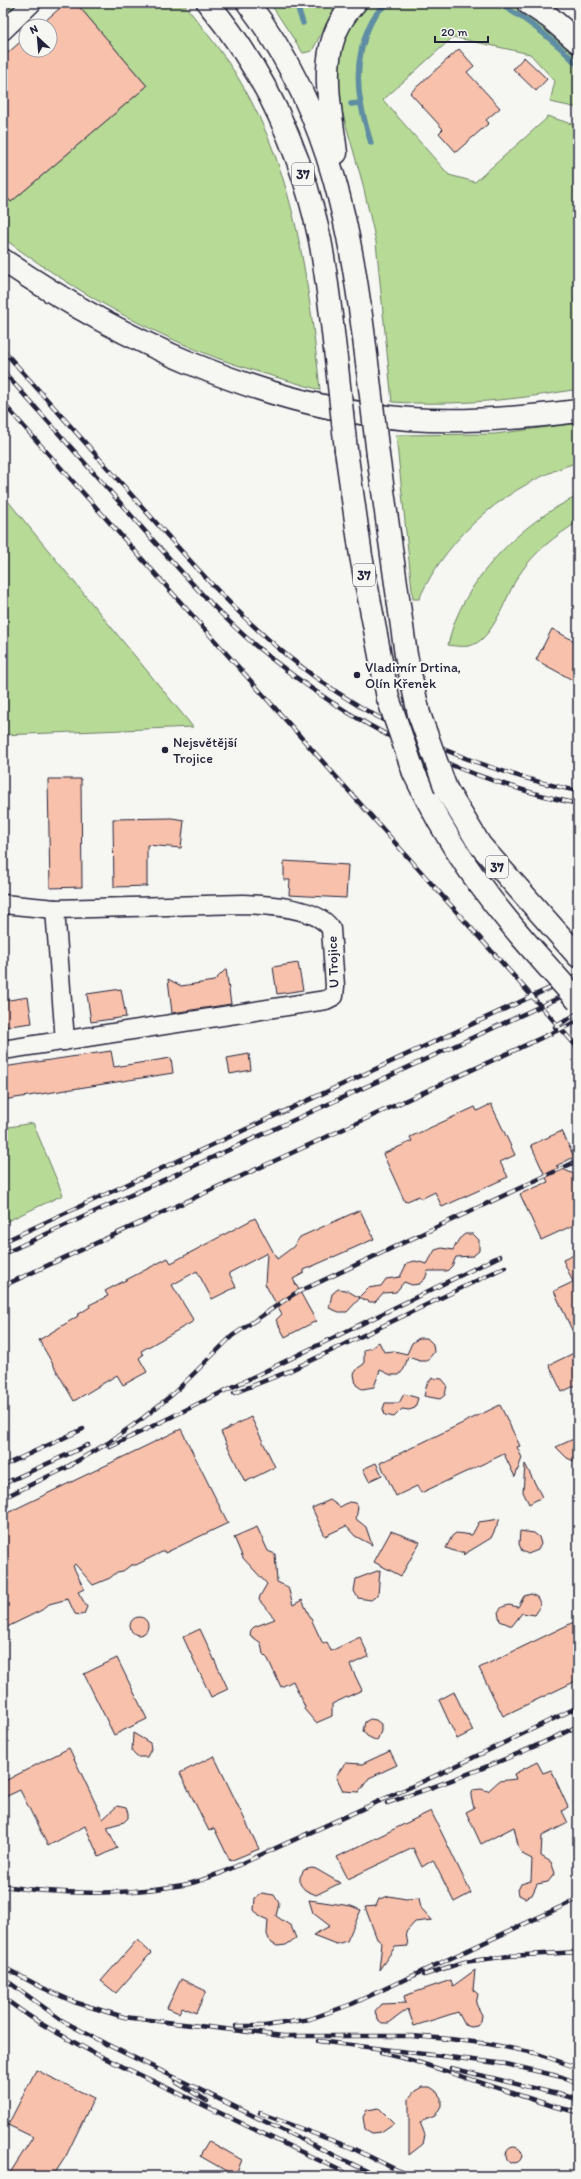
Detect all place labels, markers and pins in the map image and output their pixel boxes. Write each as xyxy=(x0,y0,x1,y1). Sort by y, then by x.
place label: Vladimír Drtina, Olín Křenek xyxy=(365,659,461,692)
marker: Vladimír Drtina, Olín Křenek xyxy=(352,670,362,680)
place label: Nejsvětější Trojice xyxy=(173,734,238,767)
marker: Nejsvětější Trojice xyxy=(160,745,170,755)

